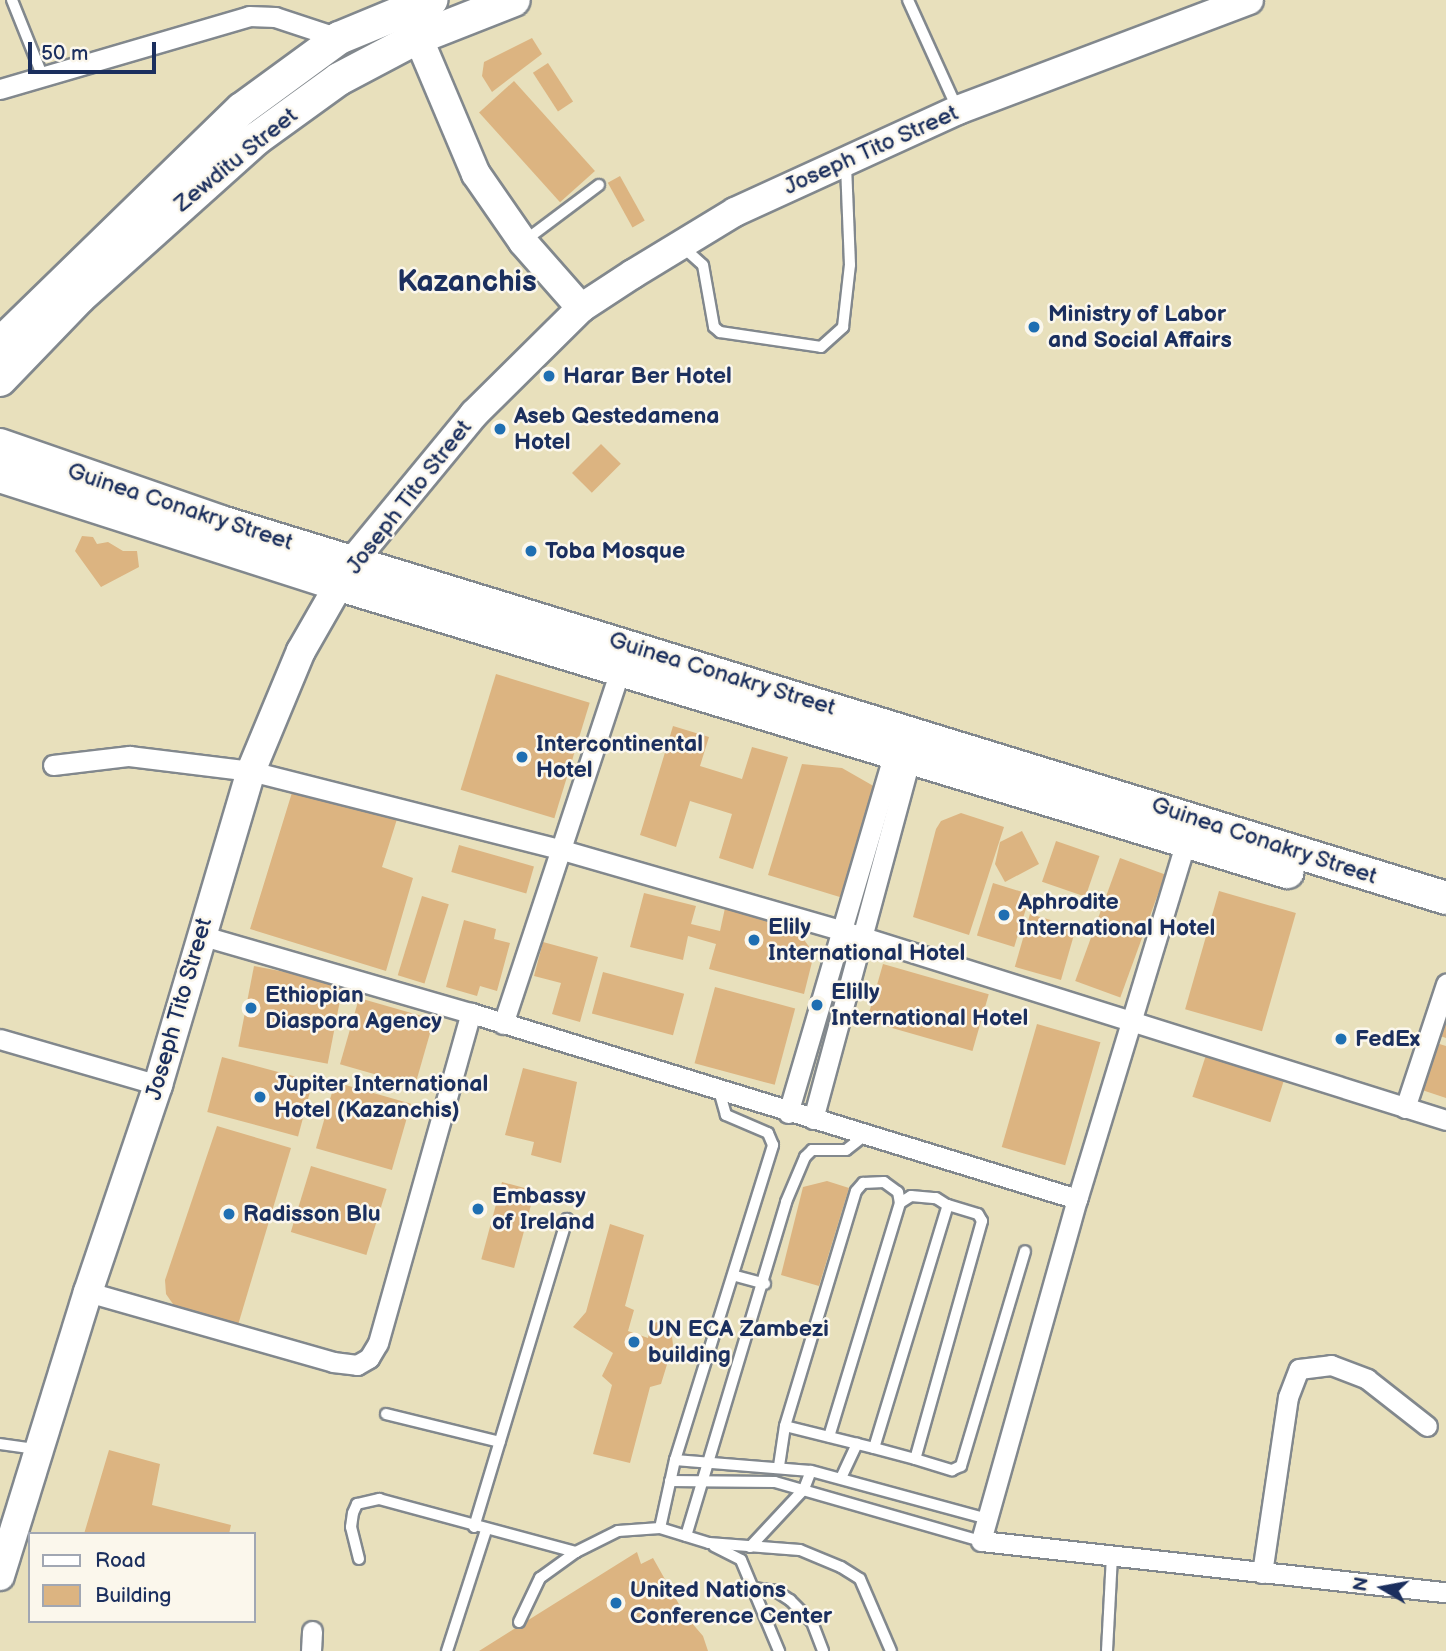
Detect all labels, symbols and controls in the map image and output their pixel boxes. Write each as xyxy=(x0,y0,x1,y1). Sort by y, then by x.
scale bar xyxy=(32,28,159,72)
text: 50 m xyxy=(41,41,88,66)
street label: Joseph Tito Street xyxy=(779,99,963,201)
street label: Zewditu Street xyxy=(169,102,303,218)
district label: Kazanchis xyxy=(397,264,537,300)
place label: Ministry of Labor and Social Affairs xyxy=(1048,300,1232,354)
marker: Ministry of Labor and Social Affairs xyxy=(1026,319,1042,335)
place label: Harar Ber Hotel xyxy=(563,362,732,390)
marker: Harar Ber Hotel xyxy=(541,368,557,384)
place label: Aseb Qestedamena Hotel xyxy=(514,402,720,456)
street label: Joseph Tito Street xyxy=(340,414,478,580)
marker: Aseb Qestedamena Hotel xyxy=(492,421,508,437)
street label: Guinea Conakry Street xyxy=(63,457,297,557)
place label: Toba Mosque xyxy=(545,537,685,565)
marker: Toba Mosque xyxy=(523,543,539,559)
street label: Guinea Conakry Street xyxy=(605,626,839,722)
place label: Intercontinental Hotel xyxy=(536,730,703,784)
marker: Intercontinental Hotel xyxy=(514,749,530,765)
street label: Guinea Conakry Street xyxy=(1147,791,1381,891)
place label: Aphrodite International Hotel xyxy=(1018,888,1215,942)
marker: Aphrodite International Hotel xyxy=(996,907,1012,923)
place label: Elily International Hotel xyxy=(768,913,965,967)
street label: Joseph Tito Street xyxy=(140,914,218,1104)
marker: Elily International Hotel xyxy=(746,932,762,948)
place label: Elilly International Hotel xyxy=(831,978,1028,1032)
place label: Ethiopian Diaspora Agency xyxy=(265,981,442,1035)
marker: Elilly International Hotel xyxy=(809,997,825,1013)
marker: Ethiopian Diaspora Agency xyxy=(243,1000,259,1016)
place label: FedEx xyxy=(1355,1025,1420,1053)
marker: FedEx xyxy=(1333,1031,1349,1047)
place label: Jupiter International Hotel (Kazanchis) xyxy=(274,1070,488,1124)
marker: Jupiter International Hotel (Kazanchis) xyxy=(252,1089,268,1105)
place label: Embassy of Ireland xyxy=(492,1182,595,1236)
place label: Radisson Blu xyxy=(243,1200,381,1228)
marker: Embassy of Ireland xyxy=(470,1201,486,1217)
marker: Radisson Blu xyxy=(221,1206,237,1222)
place label: UN ECA Zambezi building xyxy=(648,1315,829,1369)
marker: UN ECA Zambezi building xyxy=(626,1334,642,1350)
legend xyxy=(28,1532,256,1623)
text: Road xyxy=(95,1548,146,1573)
north arrow xyxy=(1348,1553,1418,1623)
text: N xyxy=(1349,1575,1374,1593)
place label: United Nations Conference Center xyxy=(630,1576,832,1630)
text: Building xyxy=(95,1583,171,1608)
marker: United Nations Conference Center xyxy=(608,1595,624,1611)

